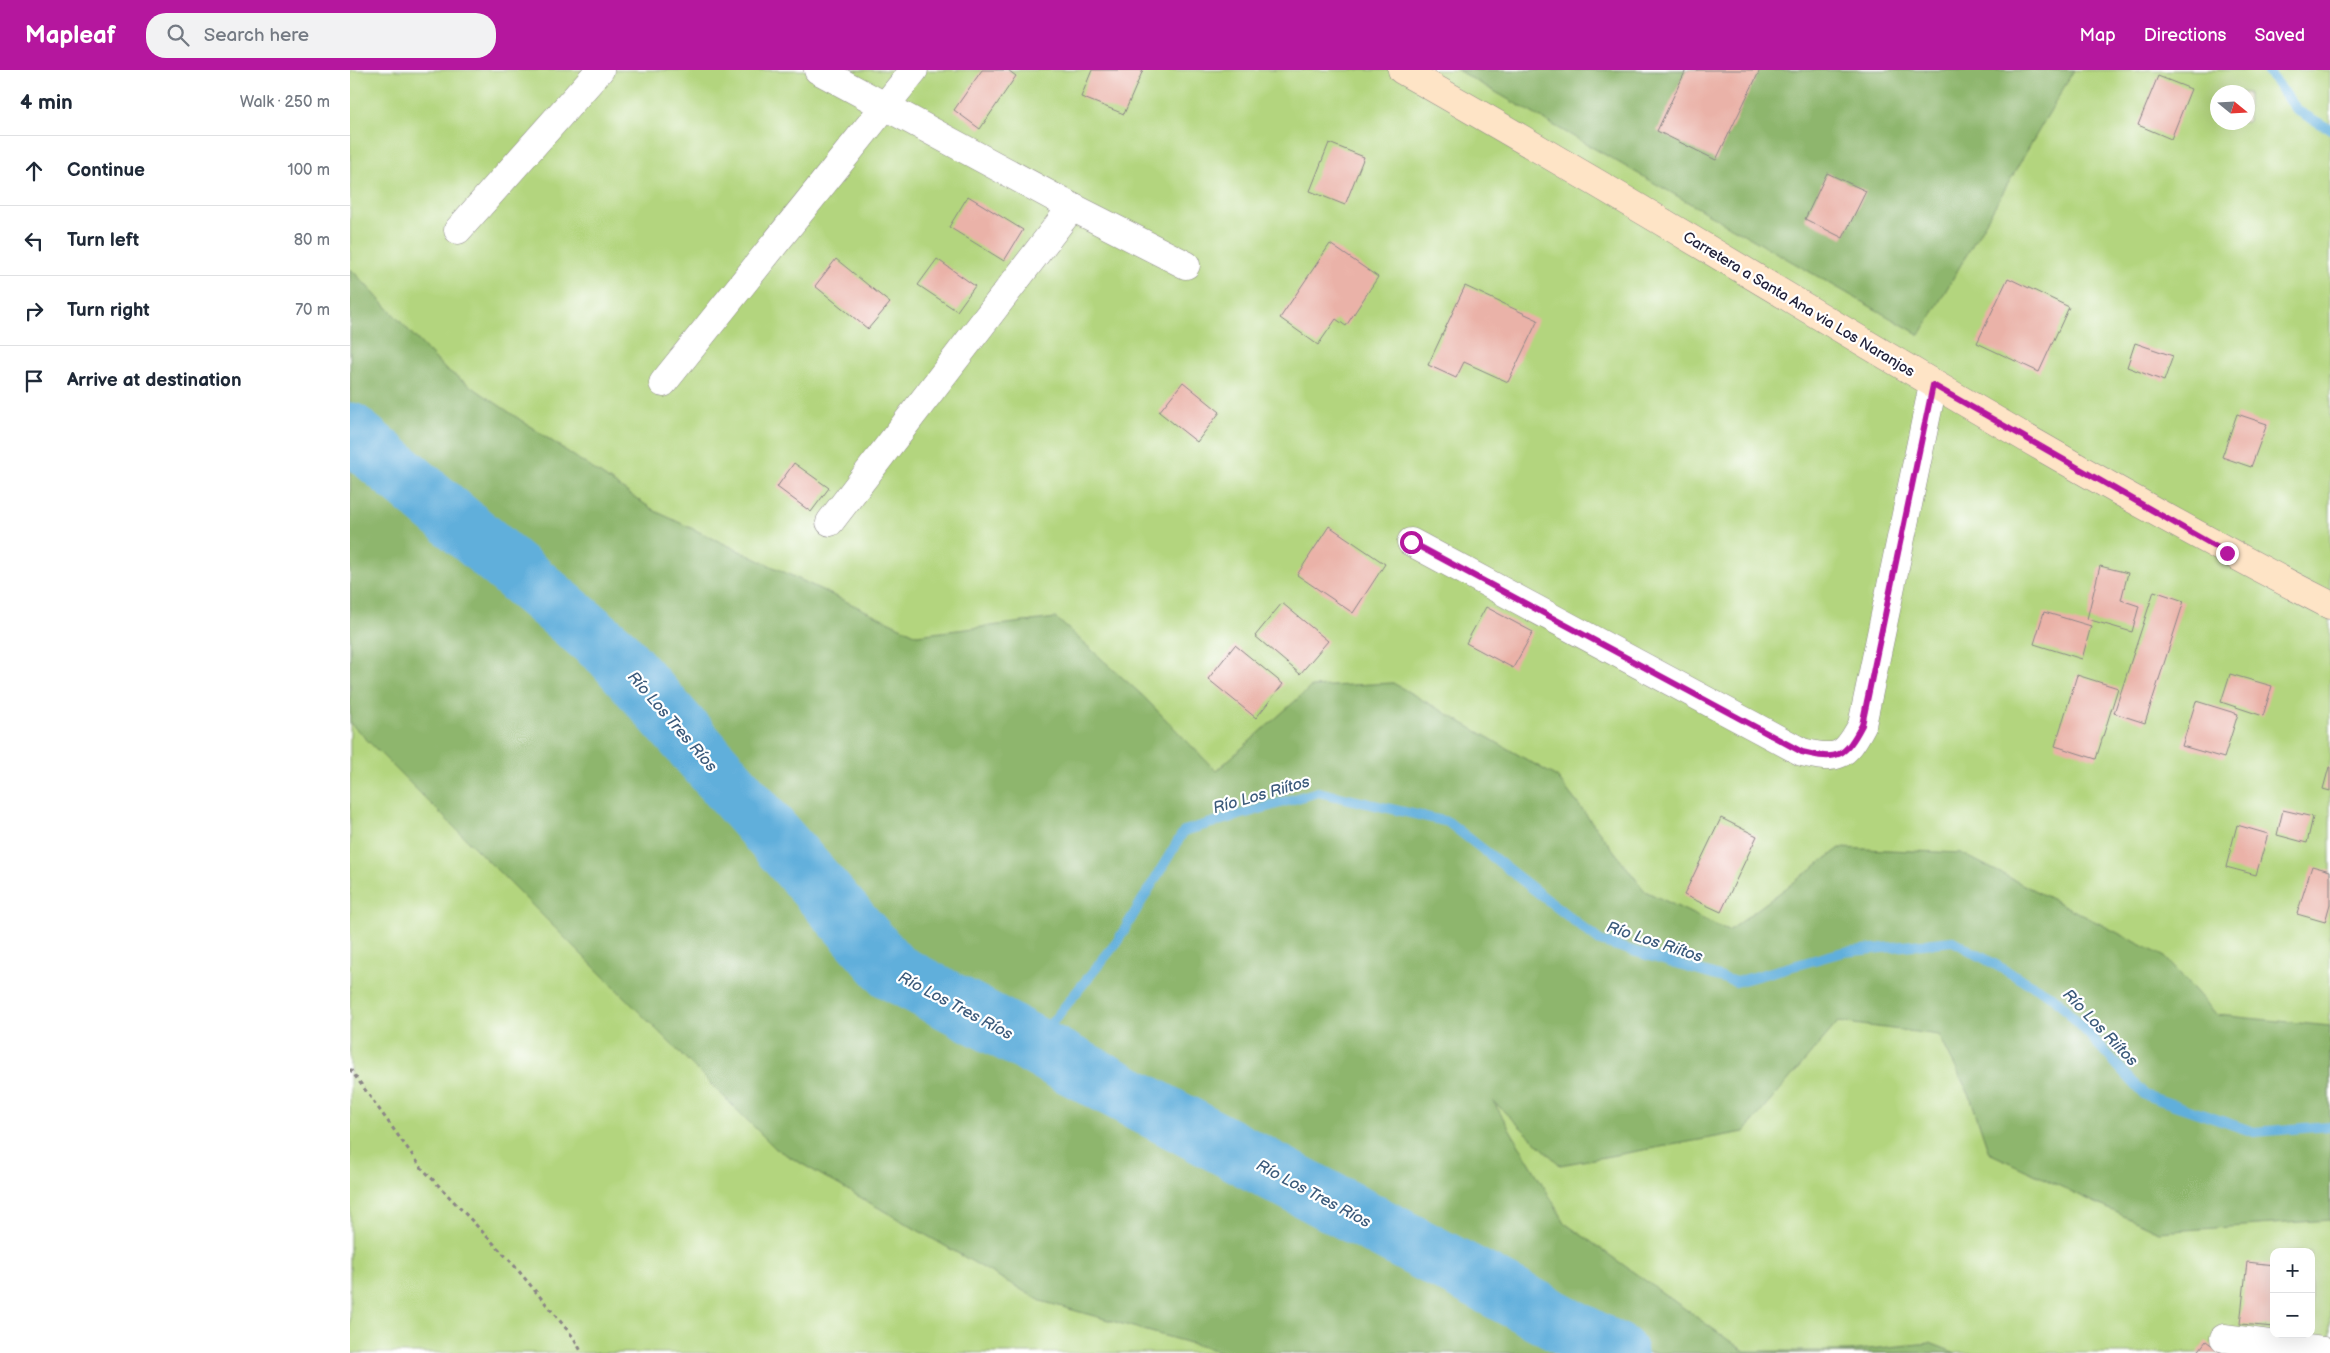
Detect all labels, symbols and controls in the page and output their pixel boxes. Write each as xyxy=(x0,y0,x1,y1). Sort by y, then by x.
search box xyxy=(146,13,496,58)
text: Mapleaf xyxy=(25,21,116,50)
icon: search xyxy=(164,21,192,49)
text: Search here xyxy=(204,24,309,47)
text: Map xyxy=(2080,25,2116,46)
text: Directions xyxy=(2144,25,2226,46)
text: Saved xyxy=(2254,25,2305,46)
north arrow xyxy=(2210,85,2255,130)
text: 4 min xyxy=(20,90,73,115)
text: Walk · 250 m xyxy=(240,93,330,112)
icon: ahead xyxy=(20,157,48,185)
text: Continue xyxy=(67,159,145,182)
text: 100 m xyxy=(287,161,330,180)
icon: left xyxy=(20,227,48,255)
street label: Carretera a Santa Ana via Los Naranjos xyxy=(1679,227,1919,382)
text: Turn left xyxy=(67,229,139,252)
text: 80 m xyxy=(294,231,330,250)
icon: right xyxy=(20,297,48,325)
text: Turn right xyxy=(67,299,150,322)
text: 70 m xyxy=(295,301,330,320)
icon: arrive xyxy=(20,367,48,395)
text: Arrive at destination xyxy=(67,369,242,392)
route start xyxy=(1400,531,1423,554)
route end xyxy=(2216,542,2239,565)
water label: Río Los Tres Ríos xyxy=(623,668,721,776)
water label: Río Los Riítos xyxy=(1211,773,1312,818)
water label: Río Los Riítos xyxy=(1604,918,1705,967)
water label: Río Los Tres Ríos xyxy=(895,968,1016,1044)
water label: Río Los Riítos xyxy=(2058,986,2141,1071)
water label: Río Los Tres Ríos xyxy=(1253,1156,1374,1232)
map controls xyxy=(2270,1248,2315,1338)
button: + xyxy=(2270,1248,2315,1293)
button: − xyxy=(2270,1293,2315,1338)

